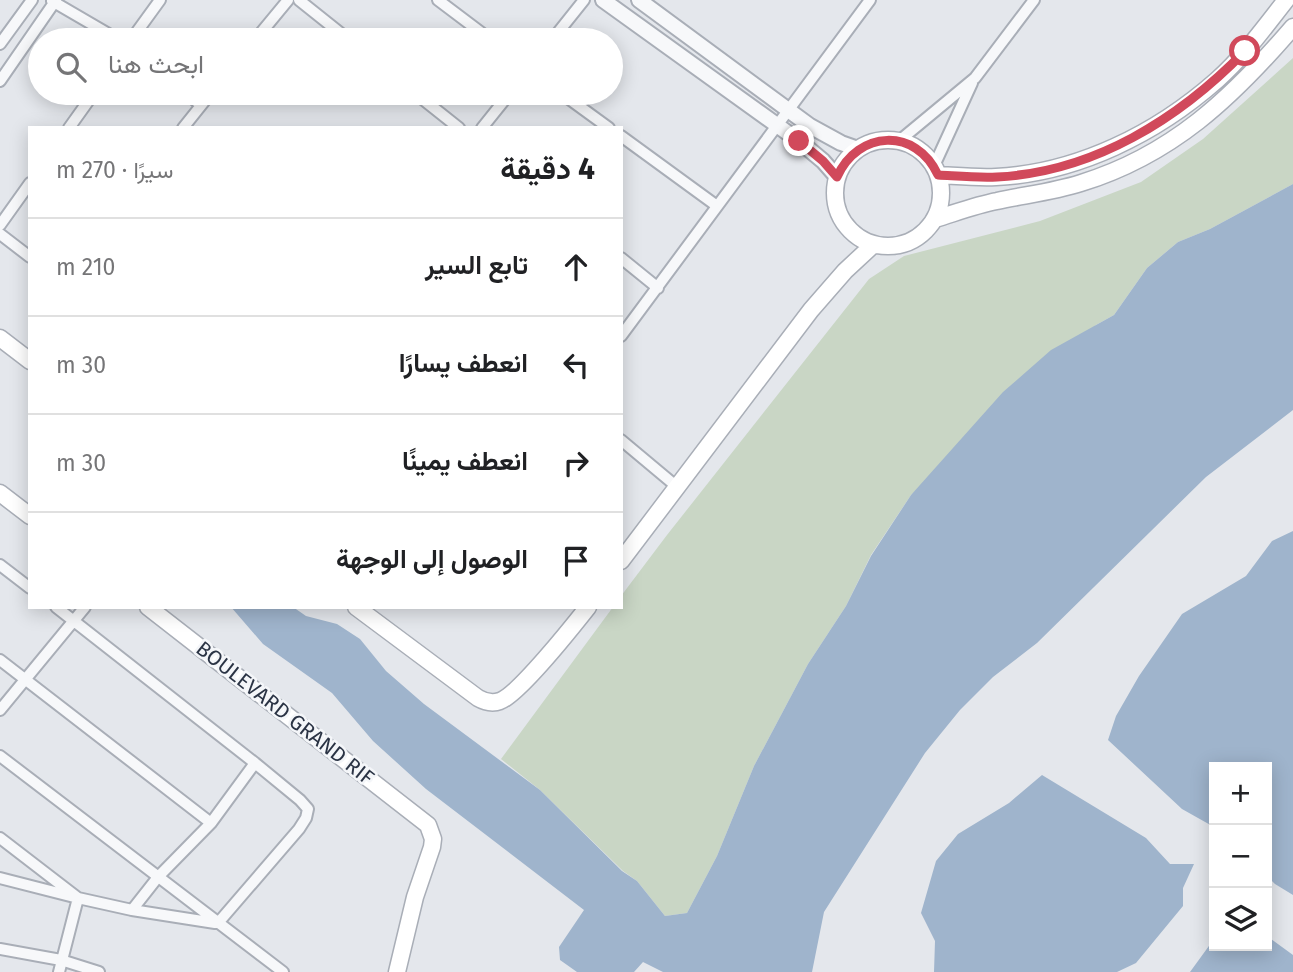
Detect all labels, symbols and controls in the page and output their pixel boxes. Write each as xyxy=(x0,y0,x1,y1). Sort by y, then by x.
search box xyxy=(28,28,623,105)
route start xyxy=(1229,35,1260,66)
icon: search xyxy=(52,48,90,86)
text: ابحث هنا xyxy=(108,49,204,80)
route end xyxy=(783,125,814,156)
text: 4 دقيقة xyxy=(500,151,595,187)
text: سيرًا · 270 m xyxy=(56,156,173,184)
icon: ahead xyxy=(557,248,595,286)
text: تابع السير xyxy=(425,250,528,281)
text: 210 m xyxy=(56,253,115,281)
icon: left xyxy=(557,346,595,384)
text: انعطف يسارًا xyxy=(399,348,528,379)
text: 30 m xyxy=(56,351,106,379)
icon: right xyxy=(557,444,595,482)
text: انعطف يمينًا xyxy=(402,446,528,477)
text: 30 m xyxy=(56,449,106,477)
icon: arrive xyxy=(557,542,595,580)
text: الوصول إلى الوجهة xyxy=(336,544,528,575)
street label: BOULEVARD GRAND RIF xyxy=(191,635,379,791)
map controls xyxy=(1209,762,1272,951)
button: + xyxy=(1209,762,1272,825)
button: − xyxy=(1209,825,1272,888)
button: layers xyxy=(1209,888,1272,951)

